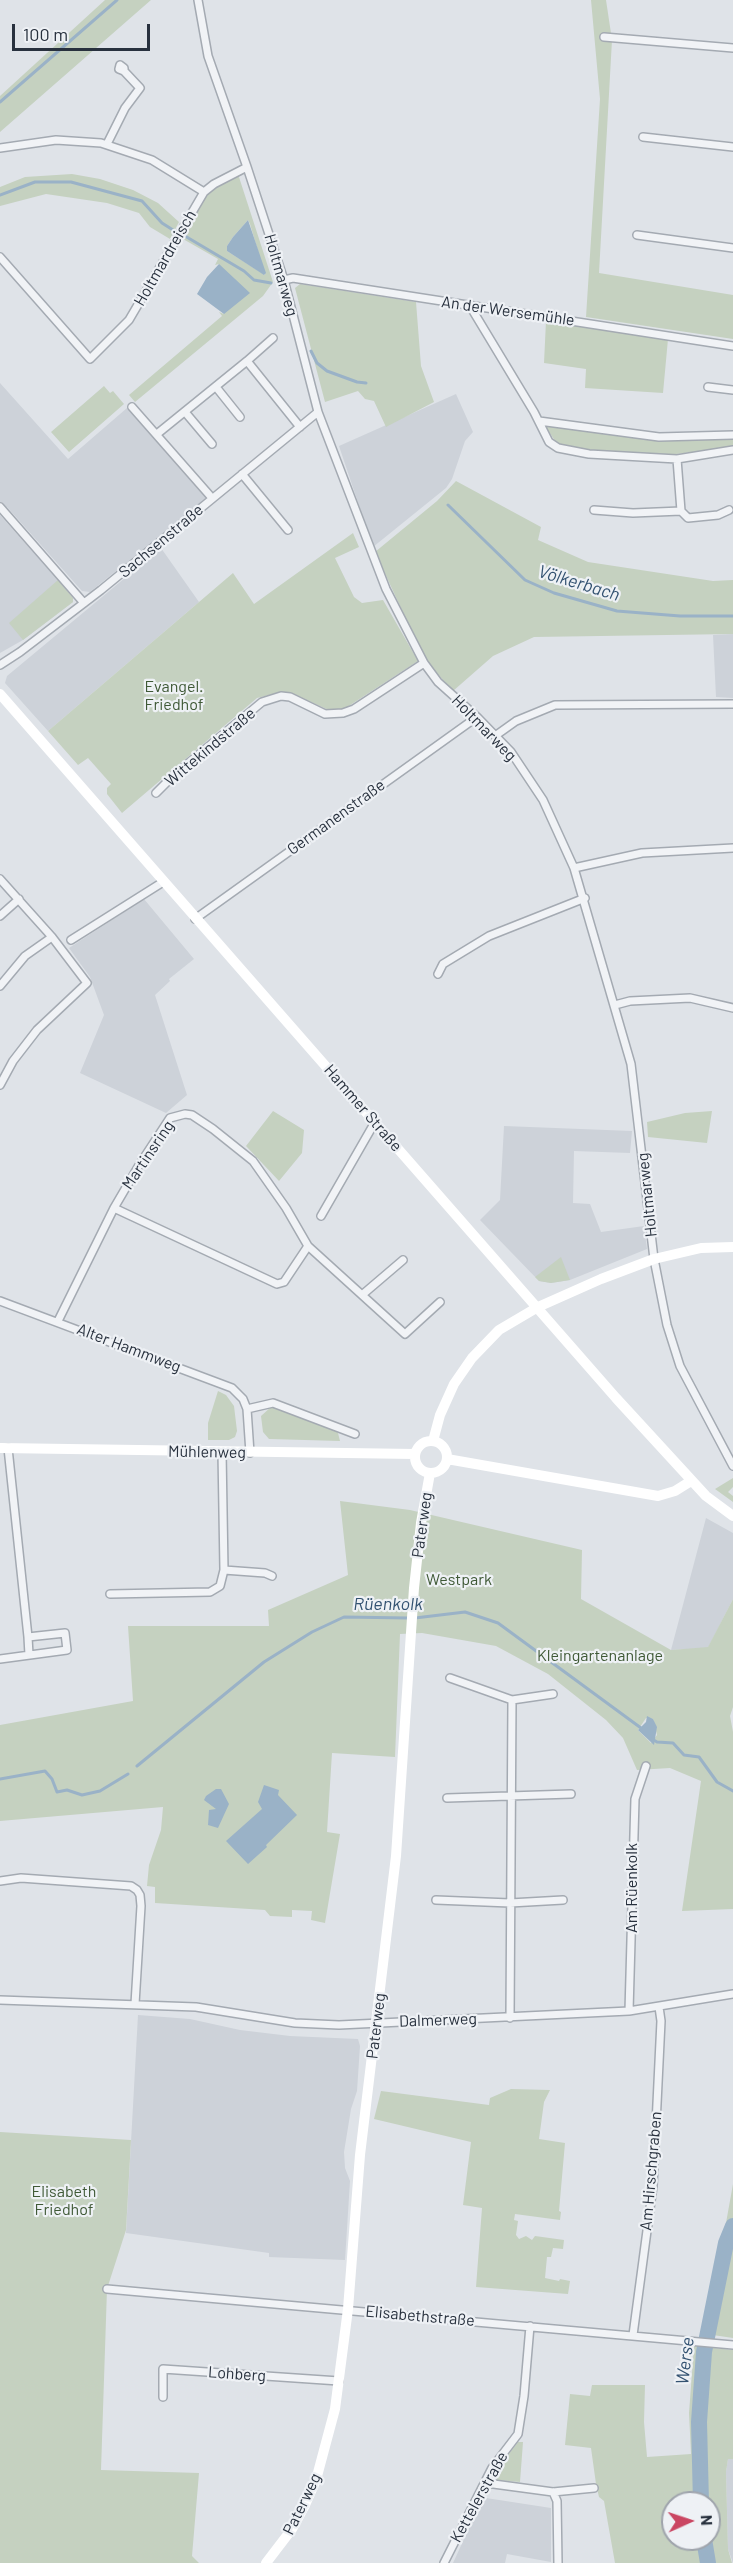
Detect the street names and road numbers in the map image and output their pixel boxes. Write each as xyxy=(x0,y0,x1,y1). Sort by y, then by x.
street label: Holtmardreisch xyxy=(130,207,200,309)
street label: Holtmarweg xyxy=(260,232,302,318)
street label: An der Wersemühle xyxy=(440,292,576,330)
street label: Sachsenstraße xyxy=(115,500,207,582)
street label: Holtmarweg xyxy=(448,691,520,765)
street label: Wittekindstraße xyxy=(161,704,259,790)
street label: Germanenstraße xyxy=(283,775,389,859)
street label: Hammer Straße xyxy=(320,1061,406,1155)
street label: Martinsring xyxy=(118,1117,178,1193)
street label: Holtmarweg xyxy=(633,1152,661,1238)
street label: Alter Hammweg xyxy=(74,1319,184,1377)
street label: Mühlenweg xyxy=(168,1442,246,1462)
street label: Paterweg xyxy=(408,1491,436,1559)
street label: Am Rüenkolk xyxy=(622,1843,642,1933)
street label: Paterweg xyxy=(362,1992,390,2060)
street label: Dalmerweg xyxy=(399,2009,477,2031)
street label: Am Hirschgraben xyxy=(636,2111,666,2231)
street label: Elisabethstraße xyxy=(365,2302,475,2330)
street label: Lohberg xyxy=(208,2362,266,2386)
street label: Kettelerstraße xyxy=(446,2448,512,2546)
street label: Paterweg xyxy=(279,2470,325,2538)

